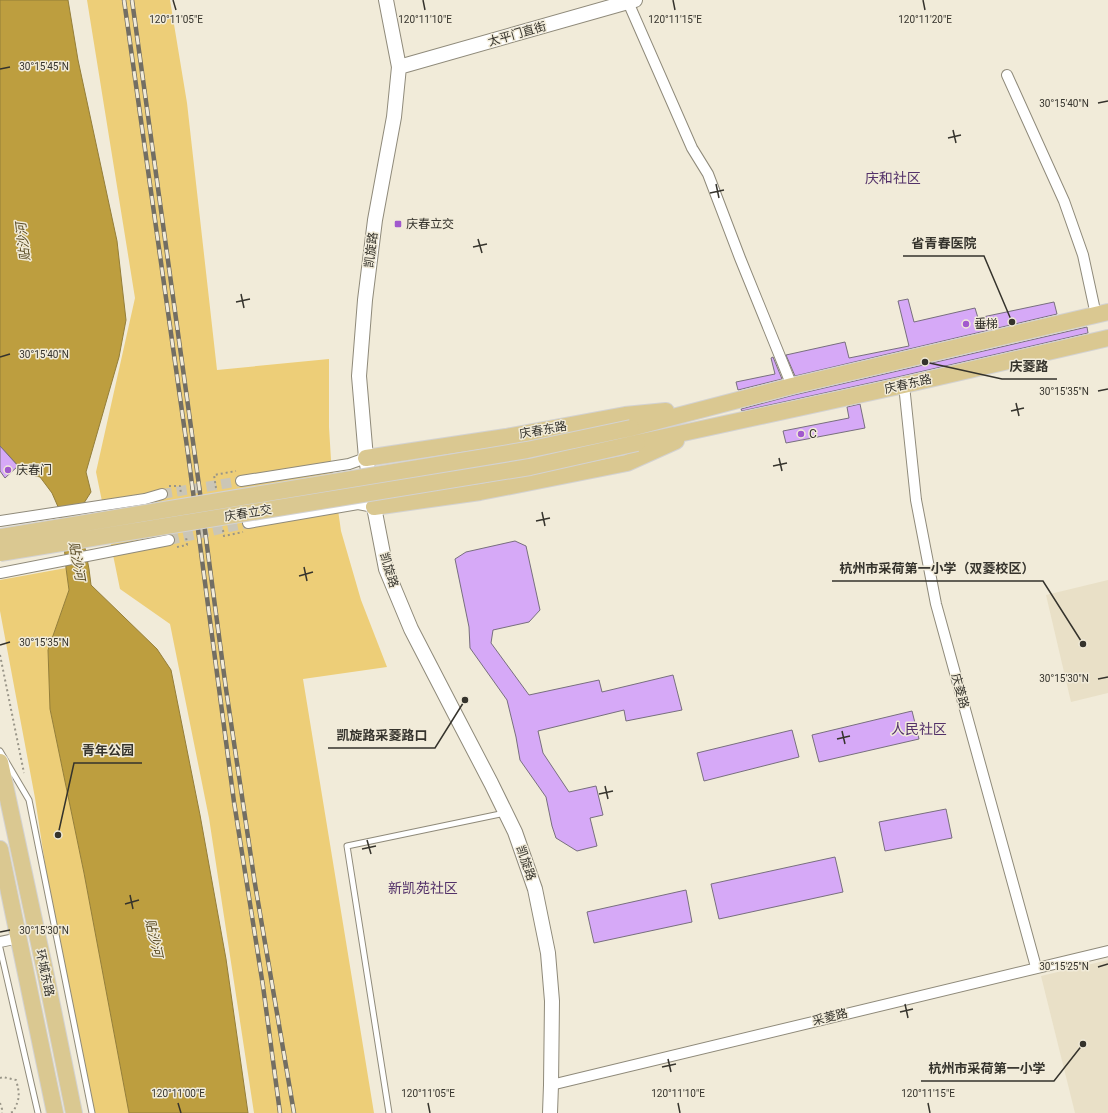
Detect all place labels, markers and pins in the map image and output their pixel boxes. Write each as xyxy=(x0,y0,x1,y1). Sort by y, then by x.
place label: 庆春立交 xyxy=(406,217,454,231)
marker: 庆春立交 xyxy=(393,219,403,229)
callout: 省青春医院 xyxy=(903,231,984,256)
place label: 垂梯 xyxy=(974,317,998,331)
marker: 垂梯 xyxy=(961,319,971,329)
callout: 庆菱路 xyxy=(1002,354,1057,379)
place label: C xyxy=(809,427,817,441)
marker: C xyxy=(796,429,806,439)
place label: 庆春门 xyxy=(16,463,52,477)
marker: 庆春门 xyxy=(3,465,13,475)
callout: 杭州市采荷第一小学（双菱校区） xyxy=(832,556,1043,581)
callout: 凯旋路采菱路口 xyxy=(328,723,435,748)
callout: 青年公园 xyxy=(74,738,142,763)
callout: 杭州市采荷第一小学 xyxy=(921,1056,1054,1081)

